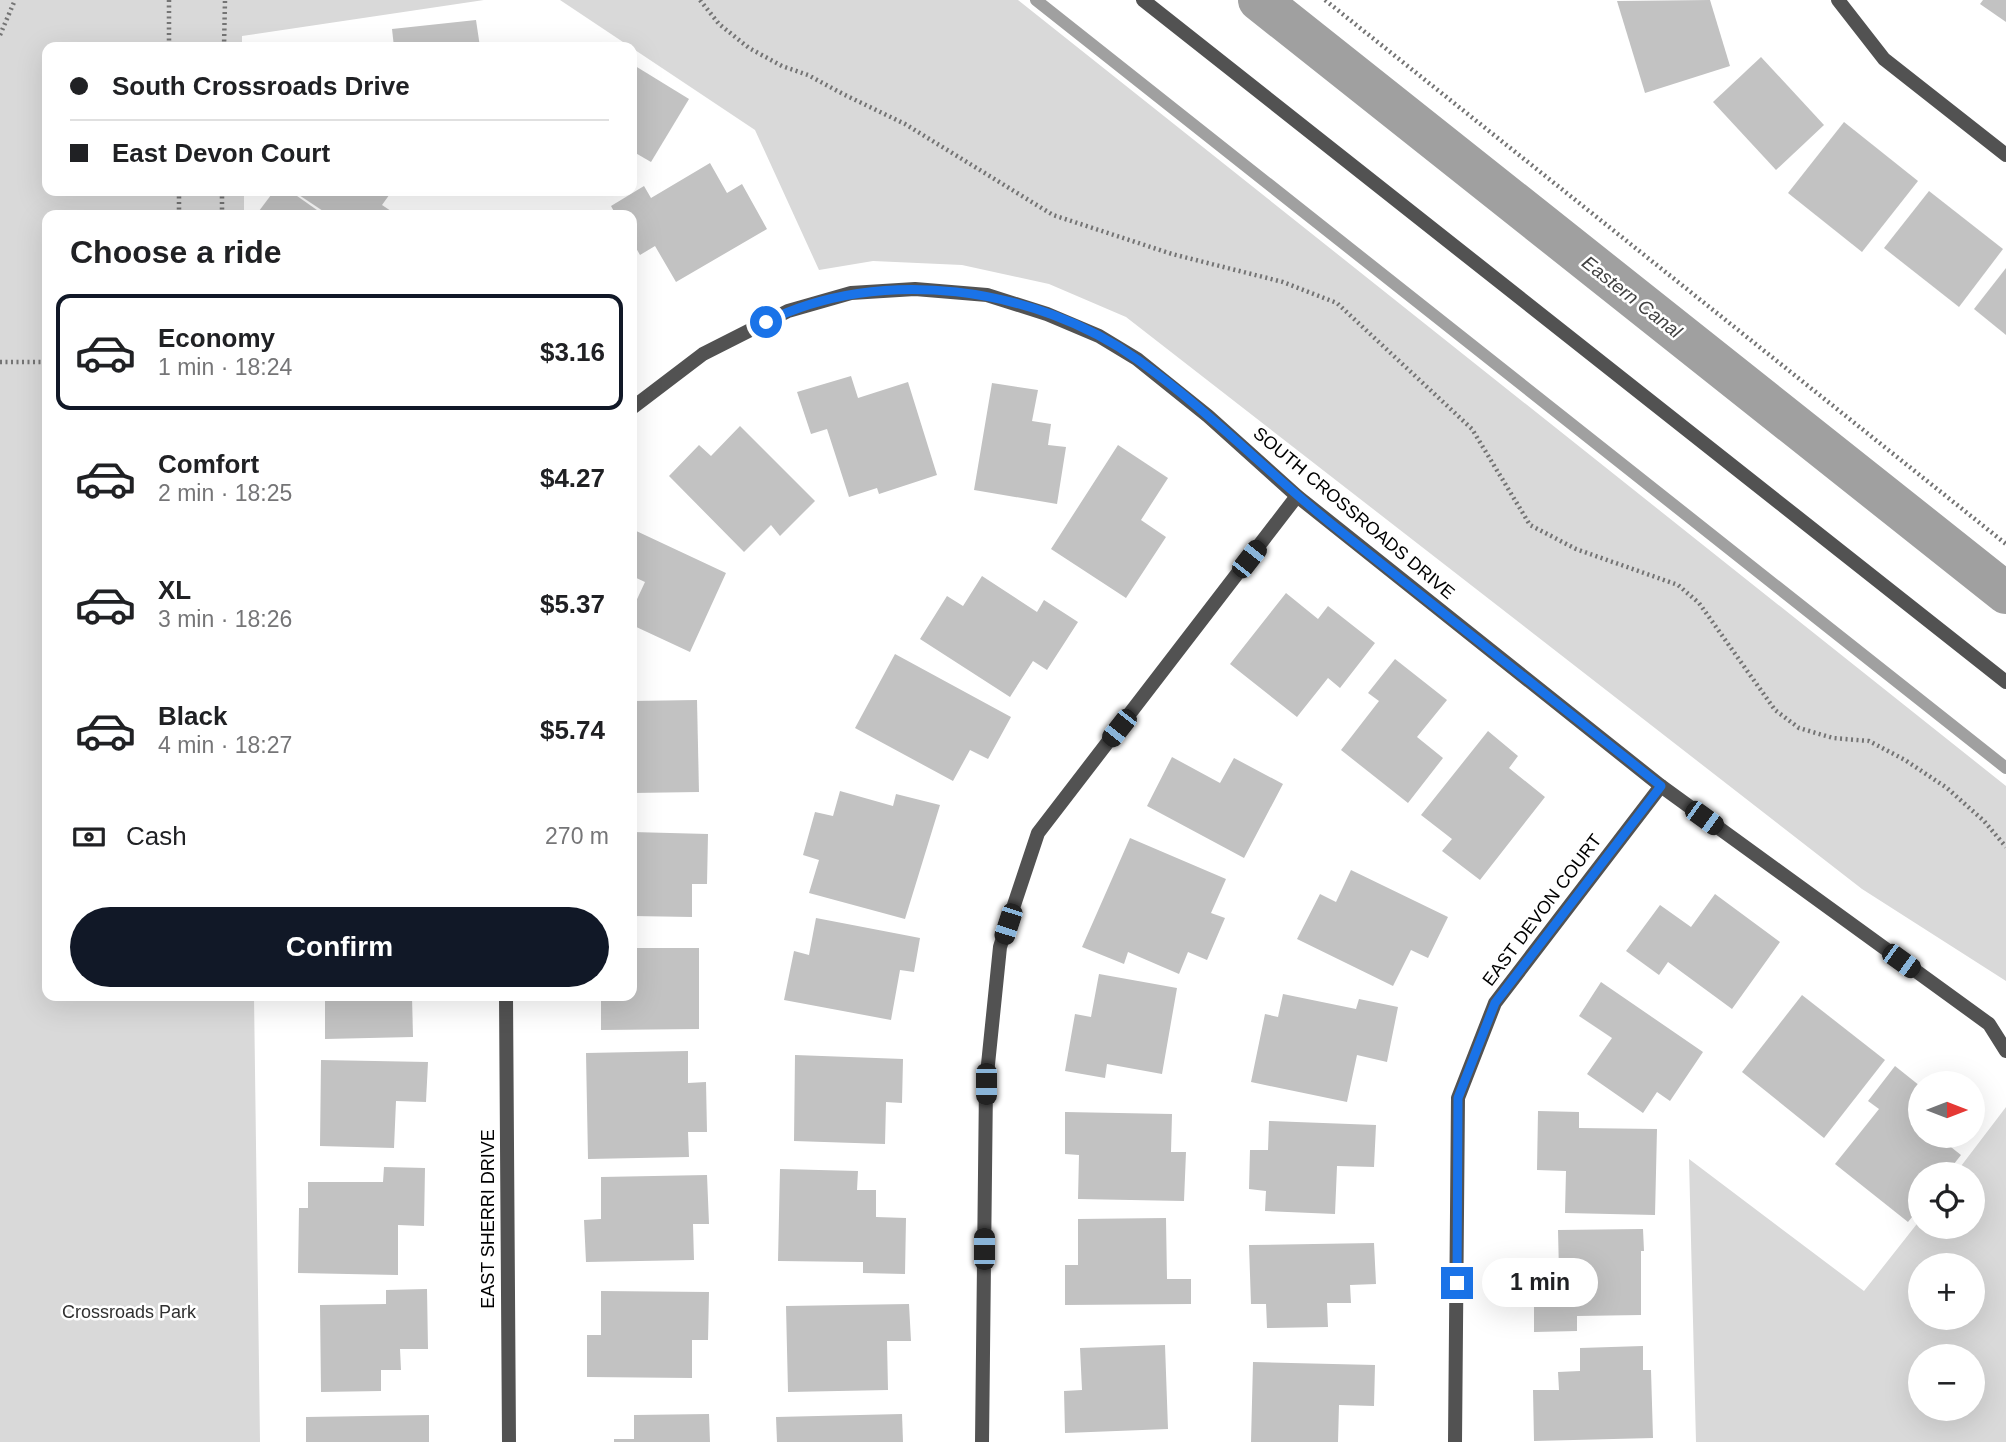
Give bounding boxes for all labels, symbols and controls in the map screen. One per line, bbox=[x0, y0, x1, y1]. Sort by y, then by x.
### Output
text: South Crossroads Drive bbox=[112, 71, 410, 101]
text: East Devon Court bbox=[112, 138, 330, 168]
text: Choose a ride bbox=[70, 234, 282, 270]
water label: Eastern Canal bbox=[1578, 252, 1687, 343]
route start bbox=[750, 306, 782, 338]
icon: car bbox=[74, 321, 137, 384]
text: Economy bbox=[158, 323, 275, 353]
text: $3.16 bbox=[540, 337, 605, 367]
text: 1 min · 18:24 bbox=[158, 354, 292, 380]
street label: SOUTH CROSSROADS DRIVE bbox=[1250, 423, 1458, 603]
icon: car bbox=[74, 447, 137, 510]
text: Comfort bbox=[158, 449, 259, 479]
text: $4.27 bbox=[540, 463, 605, 493]
text: 2 min · 18:25 bbox=[158, 480, 292, 506]
car bbox=[1228, 536, 1271, 582]
icon: car bbox=[74, 573, 137, 636]
text: XL bbox=[158, 575, 191, 605]
text: $5.37 bbox=[540, 589, 605, 619]
text: 3 min · 18:26 bbox=[158, 606, 292, 632]
icon: car bbox=[74, 699, 137, 762]
text: Black bbox=[158, 701, 227, 731]
car bbox=[1098, 705, 1141, 751]
text: $5.74 bbox=[540, 715, 605, 745]
text: 4 min · 18:27 bbox=[158, 732, 292, 758]
car bbox=[1681, 797, 1728, 839]
icon: cash bbox=[70, 818, 108, 856]
text: Cash bbox=[126, 821, 187, 851]
text: 270 m bbox=[545, 823, 609, 849]
street label: EAST DEVON COURT bbox=[1479, 830, 1605, 990]
car bbox=[992, 901, 1025, 947]
button: Confirm bbox=[70, 907, 609, 987]
car bbox=[1878, 940, 1925, 982]
car bbox=[976, 1063, 997, 1105]
north arrow bbox=[1908, 1071, 1984, 1148]
map controls bbox=[1908, 1071, 1985, 1421]
street label: EAST SHERRI DRIVE bbox=[478, 1129, 498, 1309]
button: locate bbox=[1908, 1162, 1985, 1239]
car bbox=[974, 1228, 995, 1270]
button: + bbox=[1908, 1253, 1985, 1330]
callout: 1 min bbox=[1482, 1258, 1597, 1308]
route end bbox=[1441, 1267, 1473, 1299]
text: 1 min bbox=[1510, 1269, 1570, 1295]
park label: Crossroads Park bbox=[62, 1302, 197, 1322]
button: − bbox=[1908, 1344, 1985, 1421]

